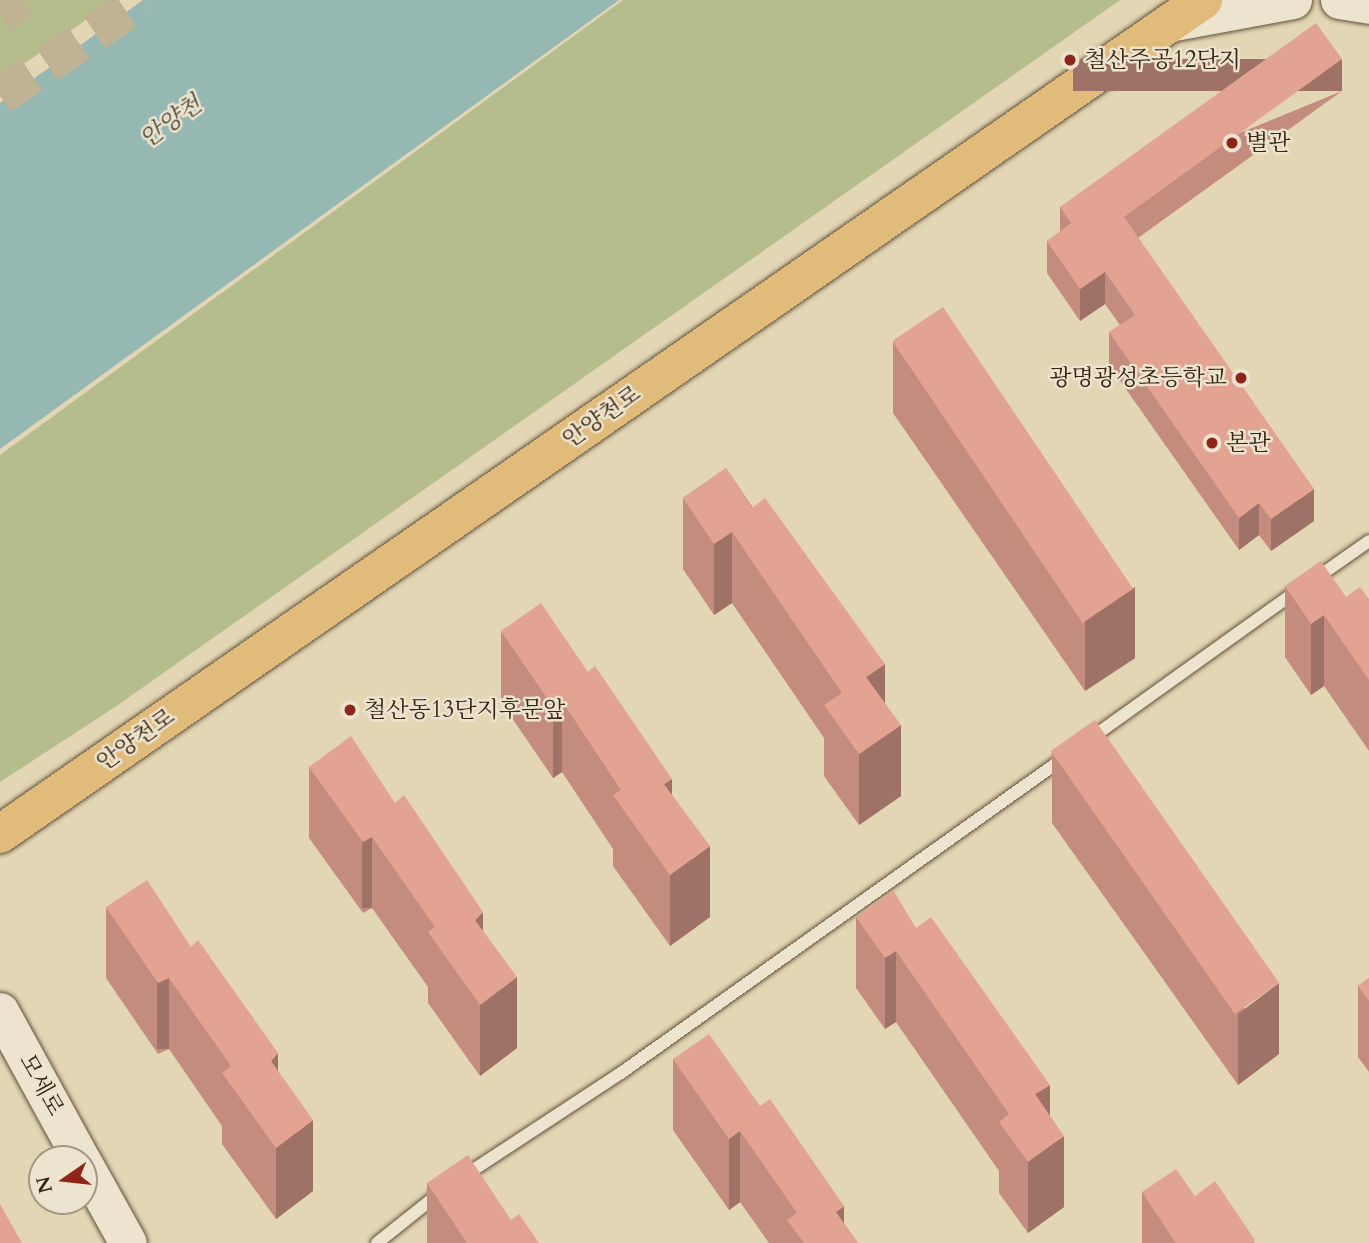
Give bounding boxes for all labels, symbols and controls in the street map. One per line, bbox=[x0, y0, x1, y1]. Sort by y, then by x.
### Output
place label: 철산주공12단지 bbox=[1084, 46, 1241, 74]
marker: 철산주공12단지 bbox=[1062, 52, 1078, 68]
water label: 안양천 bbox=[134, 90, 208, 154]
place label: 별관 bbox=[1246, 129, 1290, 157]
marker: 별관 bbox=[1224, 135, 1240, 151]
place label: 광명광성초등학교 bbox=[1049, 364, 1227, 392]
marker: 광명광성초등학교 bbox=[1233, 370, 1249, 386]
street label: 안양천로 bbox=[558, 380, 646, 454]
place label: 본관 bbox=[1226, 429, 1270, 457]
marker: 본관 bbox=[1204, 435, 1220, 451]
place label: 철산동13단지후문앞 bbox=[364, 696, 565, 724]
marker: 철산동13단지후문앞 bbox=[342, 702, 358, 718]
street label: 안양천로 bbox=[92, 703, 180, 777]
street label: 모세로 bbox=[13, 1049, 69, 1121]
north arrow bbox=[28, 1145, 98, 1215]
text: N bbox=[30, 1173, 59, 1196]

